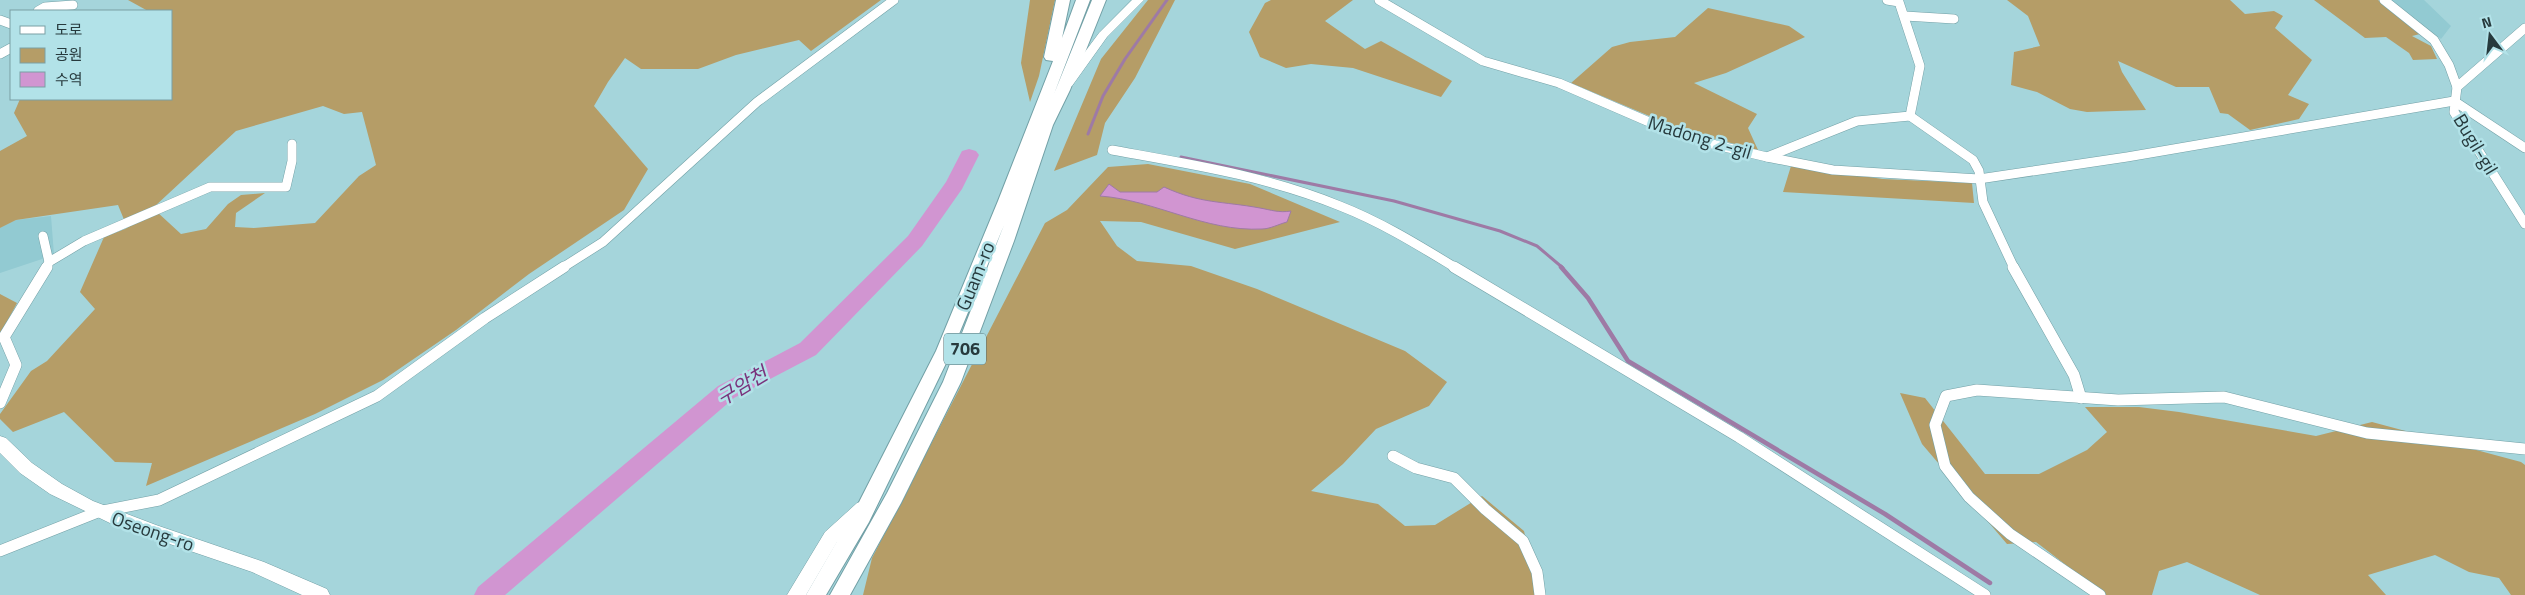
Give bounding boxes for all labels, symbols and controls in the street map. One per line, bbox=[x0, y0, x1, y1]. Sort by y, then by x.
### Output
legend bbox=[10, 10, 172, 100]
north arrow bbox=[2465, 10, 2515, 60]
text: N bbox=[2479, 11, 2494, 33]
text: 도로 bbox=[55, 18, 83, 41]
text: 공원 bbox=[55, 43, 83, 66]
text: 수역 bbox=[55, 68, 83, 91]
street label: Madong 2-gil bbox=[1645, 107, 1756, 166]
street label: Bugil-gil bbox=[2447, 108, 2506, 180]
street label: Guam-ro bbox=[948, 237, 1001, 315]
road number: 706 bbox=[944, 334, 986, 364]
water label: 구암천 bbox=[710, 357, 776, 413]
street label: Oseong-ro bbox=[108, 503, 198, 558]

